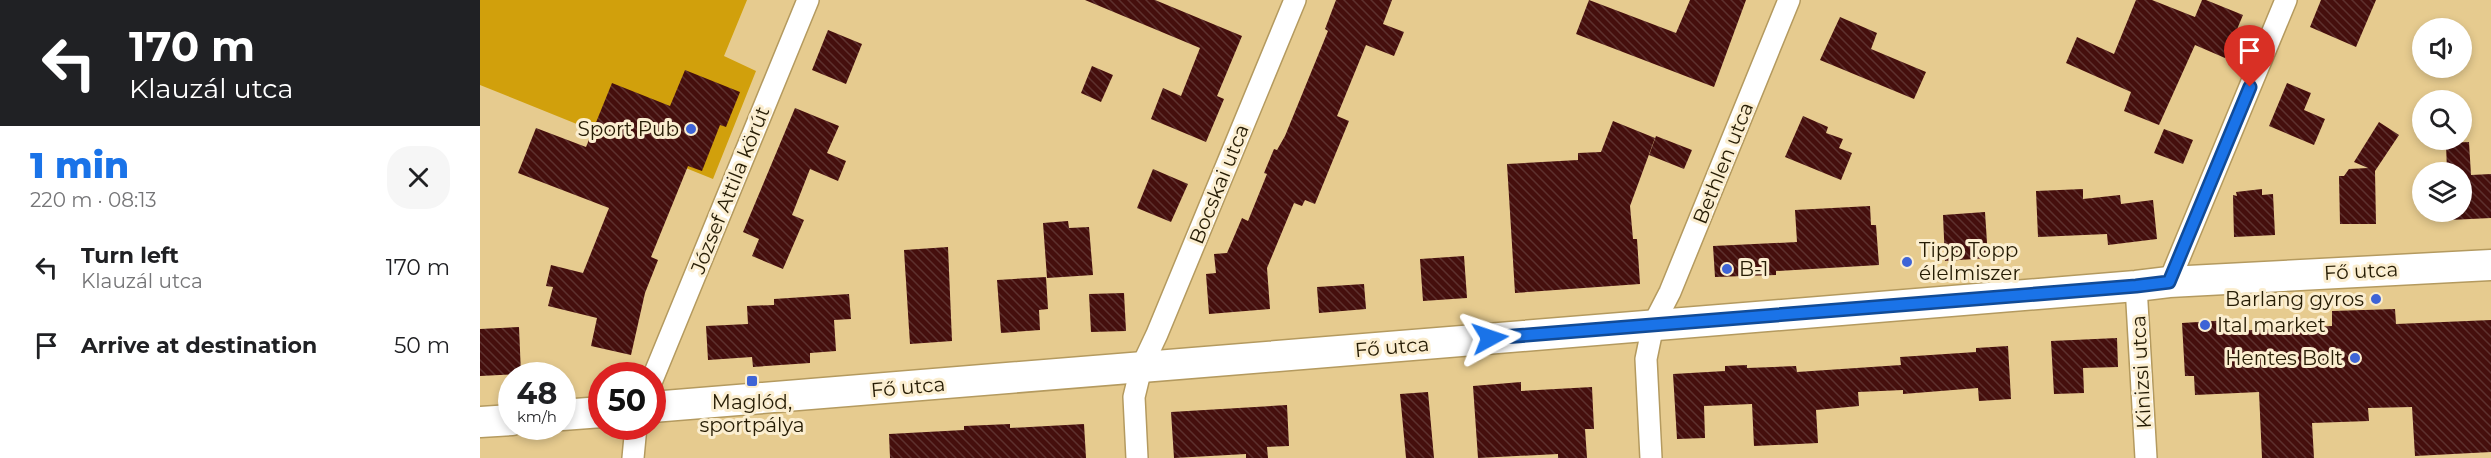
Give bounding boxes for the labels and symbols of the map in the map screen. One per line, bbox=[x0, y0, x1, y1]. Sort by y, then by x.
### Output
pin bbox=[2224, 25, 2275, 87]
street label: Bethlen utca bbox=[1688, 99, 1758, 227]
street label: József Attila körút bbox=[685, 103, 774, 278]
place label: Sport Pub bbox=[578, 117, 679, 141]
street label: Bocskai utca bbox=[1184, 121, 1254, 247]
marker: Sport Pub bbox=[684, 122, 698, 136]
place label: Tipp Topp élelmiszer bbox=[1919, 238, 2020, 285]
marker: Tipp Topp élelmiszer bbox=[1900, 255, 1914, 269]
place label: B-1 bbox=[1739, 257, 1769, 281]
street label: Fő utca bbox=[2323, 257, 2399, 285]
marker: B-1 bbox=[1720, 262, 1734, 276]
place label: Barlang gyros bbox=[2225, 287, 2364, 311]
marker: Barlang gyros bbox=[2369, 292, 2383, 306]
position arrow bbox=[1458, 306, 1522, 370]
place label: Ital market bbox=[2217, 313, 2326, 337]
street label: Kinizsi utca bbox=[2126, 315, 2156, 429]
marker: Ital market bbox=[2198, 318, 2212, 332]
street label: Fő utca bbox=[1354, 332, 1430, 362]
place label: Hentes Bolt bbox=[2225, 346, 2343, 370]
marker: Hentes Bolt bbox=[2348, 351, 2362, 365]
speed limit sign: 50 bbox=[588, 362, 666, 440]
street label: Fő utca bbox=[870, 372, 946, 402]
marker: Maglód, sportpálya bbox=[745, 374, 759, 388]
place label: Maglód, sportpálya bbox=[699, 390, 805, 437]

